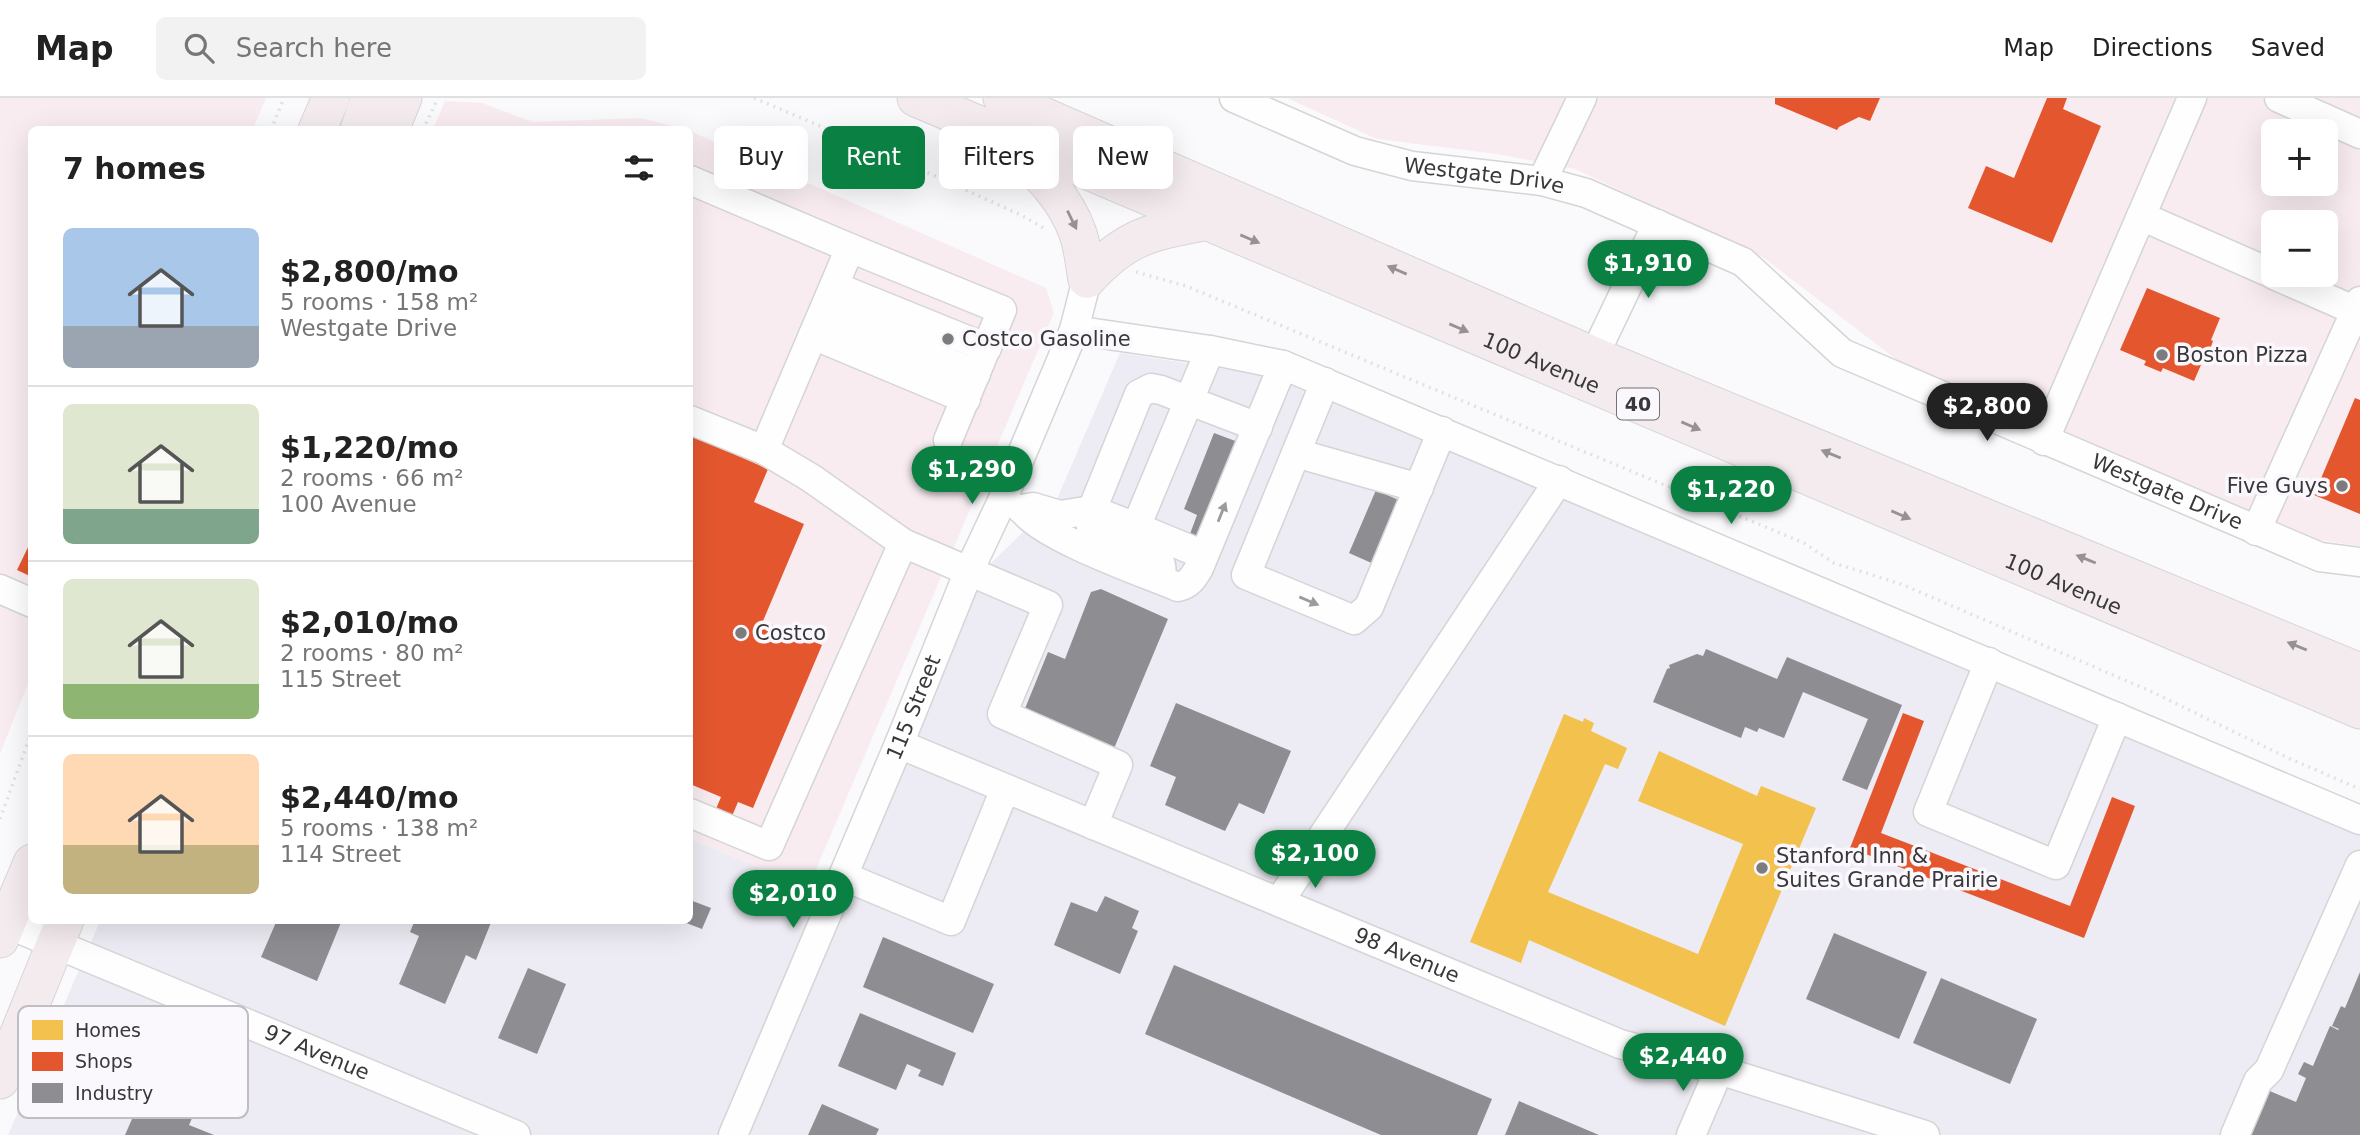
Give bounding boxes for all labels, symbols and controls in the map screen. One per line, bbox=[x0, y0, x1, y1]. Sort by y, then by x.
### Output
search box bbox=[156, 17, 646, 80]
text: Map bbox=[35, 29, 114, 68]
icon: search bbox=[180, 29, 218, 67]
text: Search here bbox=[236, 33, 392, 63]
text: Map bbox=[2003, 34, 2054, 62]
text: Directions bbox=[2092, 34, 2213, 62]
text: Saved bbox=[2251, 34, 2325, 62]
map controls bbox=[2261, 119, 2338, 287]
button: + bbox=[2261, 119, 2338, 196]
chip: Buy bbox=[714, 126, 808, 189]
chip: Rent bbox=[822, 126, 925, 189]
chip: Filters bbox=[939, 126, 1059, 189]
chip: New bbox=[1073, 126, 1173, 189]
icon: filters bbox=[620, 149, 658, 187]
text: 7 homes bbox=[63, 151, 206, 186]
street label: Westgate Drive bbox=[1403, 153, 1567, 199]
one-way arrow bbox=[1066, 210, 1078, 230]
button: − bbox=[2261, 210, 2338, 287]
one-way arrow bbox=[1240, 233, 1260, 245]
pin: $1,910 bbox=[1591, 240, 1705, 300]
text: $1,910 bbox=[1604, 250, 1692, 276]
text: $2,800/mo bbox=[280, 254, 459, 289]
icon: home bbox=[119, 256, 203, 340]
one-way arrow bbox=[1387, 264, 1407, 276]
text: 5 rooms · 158 m² bbox=[280, 289, 478, 315]
text: Westgate Drive bbox=[280, 315, 457, 341]
one-way arrow bbox=[1449, 323, 1470, 334]
place label: Costco Gasoline bbox=[962, 327, 1131, 351]
street label: 100 Avenue bbox=[1479, 328, 1603, 398]
marker: Costco Gasoline bbox=[940, 331, 956, 347]
place label: Boston Pizza bbox=[2176, 343, 2308, 367]
marker: Boston Pizza bbox=[2154, 347, 2170, 363]
pin: $2,800 bbox=[1930, 384, 2044, 443]
road number: 40 bbox=[1617, 388, 1659, 420]
text: $2,800 bbox=[1943, 393, 2031, 419]
one-way arrow bbox=[1681, 421, 1702, 432]
text: $1,220/mo bbox=[280, 430, 459, 465]
icon: home bbox=[119, 432, 203, 516]
pin: $1,290 bbox=[915, 446, 1029, 506]
one-way arrow bbox=[1820, 449, 1841, 460]
street label: Westgate Drive bbox=[2088, 449, 2246, 535]
text: $1,290 bbox=[928, 456, 1016, 482]
text: 2 rooms · 66 m² bbox=[280, 465, 464, 491]
pin: $1,220 bbox=[1674, 466, 1788, 526]
place label: Five Guys bbox=[2227, 474, 2328, 498]
text: $1,220 bbox=[1687, 476, 1775, 502]
marker: Five Guys bbox=[2334, 478, 2350, 494]
text: 100 Avenue bbox=[280, 491, 417, 517]
one-way arrow bbox=[1217, 502, 1228, 523]
one-way arrow bbox=[1891, 509, 1911, 521]
street label: 100 Avenue bbox=[2001, 549, 2125, 620]
one-way arrow bbox=[2076, 554, 2097, 565]
one-way arrow bbox=[1298, 596, 1319, 607]
text: $2,010/mo bbox=[280, 605, 459, 640]
icon: home bbox=[119, 607, 203, 691]
place label: Costco bbox=[755, 621, 826, 645]
marker: Costco bbox=[733, 625, 749, 641]
text: 2 rooms · 80 m² bbox=[280, 640, 464, 666]
one-way arrow bbox=[2287, 640, 2307, 652]
street label: 115 Street bbox=[882, 652, 946, 764]
text: 115 Street bbox=[280, 666, 401, 692]
text: $2,440/mo bbox=[280, 780, 459, 815]
icon: home bbox=[119, 782, 203, 866]
text: 5 rooms · 138 m² bbox=[280, 815, 478, 841]
pin: $2,100 bbox=[1258, 830, 1372, 890]
text: $2,100 bbox=[1271, 840, 1359, 866]
text: 114 Street bbox=[280, 841, 401, 867]
place label: Stanford Inn & Suites Grande Prairie bbox=[1776, 844, 1998, 892]
marker: Stanford Inn & Suites Grande Prairie bbox=[1754, 860, 1770, 876]
pin: $2,010 bbox=[736, 870, 850, 930]
text: $2,010 bbox=[749, 880, 837, 906]
street label: 98 Avenue bbox=[1351, 923, 1463, 988]
legend bbox=[18, 1006, 248, 1118]
text: Homes bbox=[75, 1019, 141, 1041]
street label: 97 Avenue bbox=[261, 1020, 373, 1085]
pin: $2,440 bbox=[1626, 1034, 1740, 1093]
text: $2,440 bbox=[1639, 1043, 1727, 1069]
text: Shops bbox=[75, 1050, 133, 1072]
text: Industry bbox=[75, 1082, 153, 1104]

